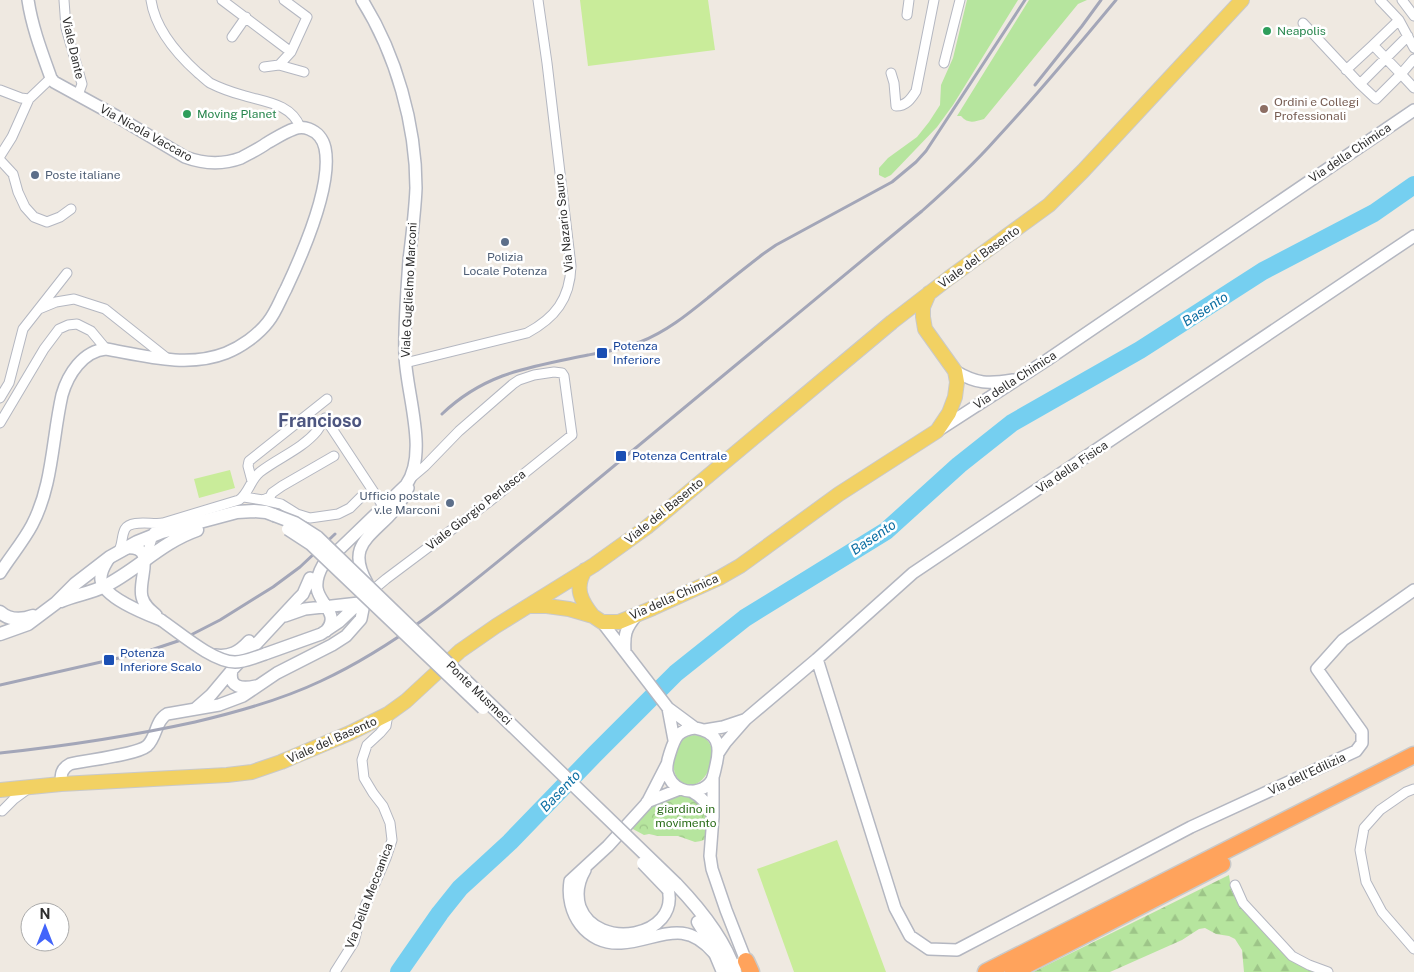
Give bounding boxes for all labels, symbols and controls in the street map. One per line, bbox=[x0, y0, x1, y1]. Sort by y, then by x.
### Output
street label: Viale Dante bbox=[59, 15, 87, 81]
place label: Neapolis bbox=[1277, 24, 1326, 38]
marker: Neapolis bbox=[1261, 25, 1273, 37]
place label: Ordini e Collegi Professionali bbox=[1274, 95, 1359, 123]
street label: Via Nicola Vaccaro bbox=[97, 102, 195, 164]
marker: Ordini e Collegi Professionali bbox=[1258, 103, 1270, 115]
place label: Moving Planet bbox=[197, 107, 277, 121]
marker: Moving Planet bbox=[181, 108, 193, 120]
street label: Via della Chimica bbox=[1306, 120, 1394, 186]
place label: Poste italiane bbox=[45, 168, 121, 182]
marker: Poste italiane bbox=[29, 169, 41, 181]
street label: Via Nazario Sauro bbox=[552, 173, 576, 273]
street label: Viale Guglielmo Marconi bbox=[398, 222, 420, 358]
street label: Viale del Basento bbox=[936, 223, 1022, 291]
marker: Polizia Locale Potenza bbox=[499, 236, 511, 248]
place label: Polizia Locale Potenza bbox=[463, 250, 547, 278]
water label: Basento bbox=[1179, 288, 1231, 330]
place label: Potenza Inferiore bbox=[613, 339, 661, 367]
marker: Potenza Inferiore bbox=[595, 346, 609, 360]
street label: Via della Chimica bbox=[971, 348, 1059, 412]
district label: Francioso bbox=[278, 410, 362, 431]
street label: Via della Fisica bbox=[1034, 438, 1110, 496]
marker: Potenza Centrale bbox=[614, 449, 628, 463]
place label: Potenza Centrale bbox=[632, 449, 727, 463]
street label: Viale Giorgio Perlasca bbox=[424, 467, 528, 553]
street label: Viale del Basento bbox=[622, 475, 706, 547]
place label: Ufficio postale v.le Marconi bbox=[359, 489, 440, 517]
marker: Ufficio postale v.le Marconi bbox=[444, 497, 456, 509]
water label: Basento bbox=[847, 516, 899, 558]
street label: Via della Chimica bbox=[627, 571, 721, 623]
place label: Potenza Inferiore Scalo bbox=[120, 646, 202, 674]
marker: Potenza Inferiore Scalo bbox=[102, 653, 116, 667]
street label: Ponte Musmeci bbox=[443, 658, 515, 728]
street label: Viale del Basento bbox=[285, 714, 379, 766]
street label: Via dell'Edilizia bbox=[1266, 750, 1348, 798]
water label: Basento bbox=[537, 767, 584, 815]
park label: giardino in movimento bbox=[655, 802, 717, 830]
street label: Via Della Meccanica bbox=[342, 841, 396, 951]
north arrow bbox=[20, 902, 70, 952]
text: N bbox=[40, 906, 50, 922]

